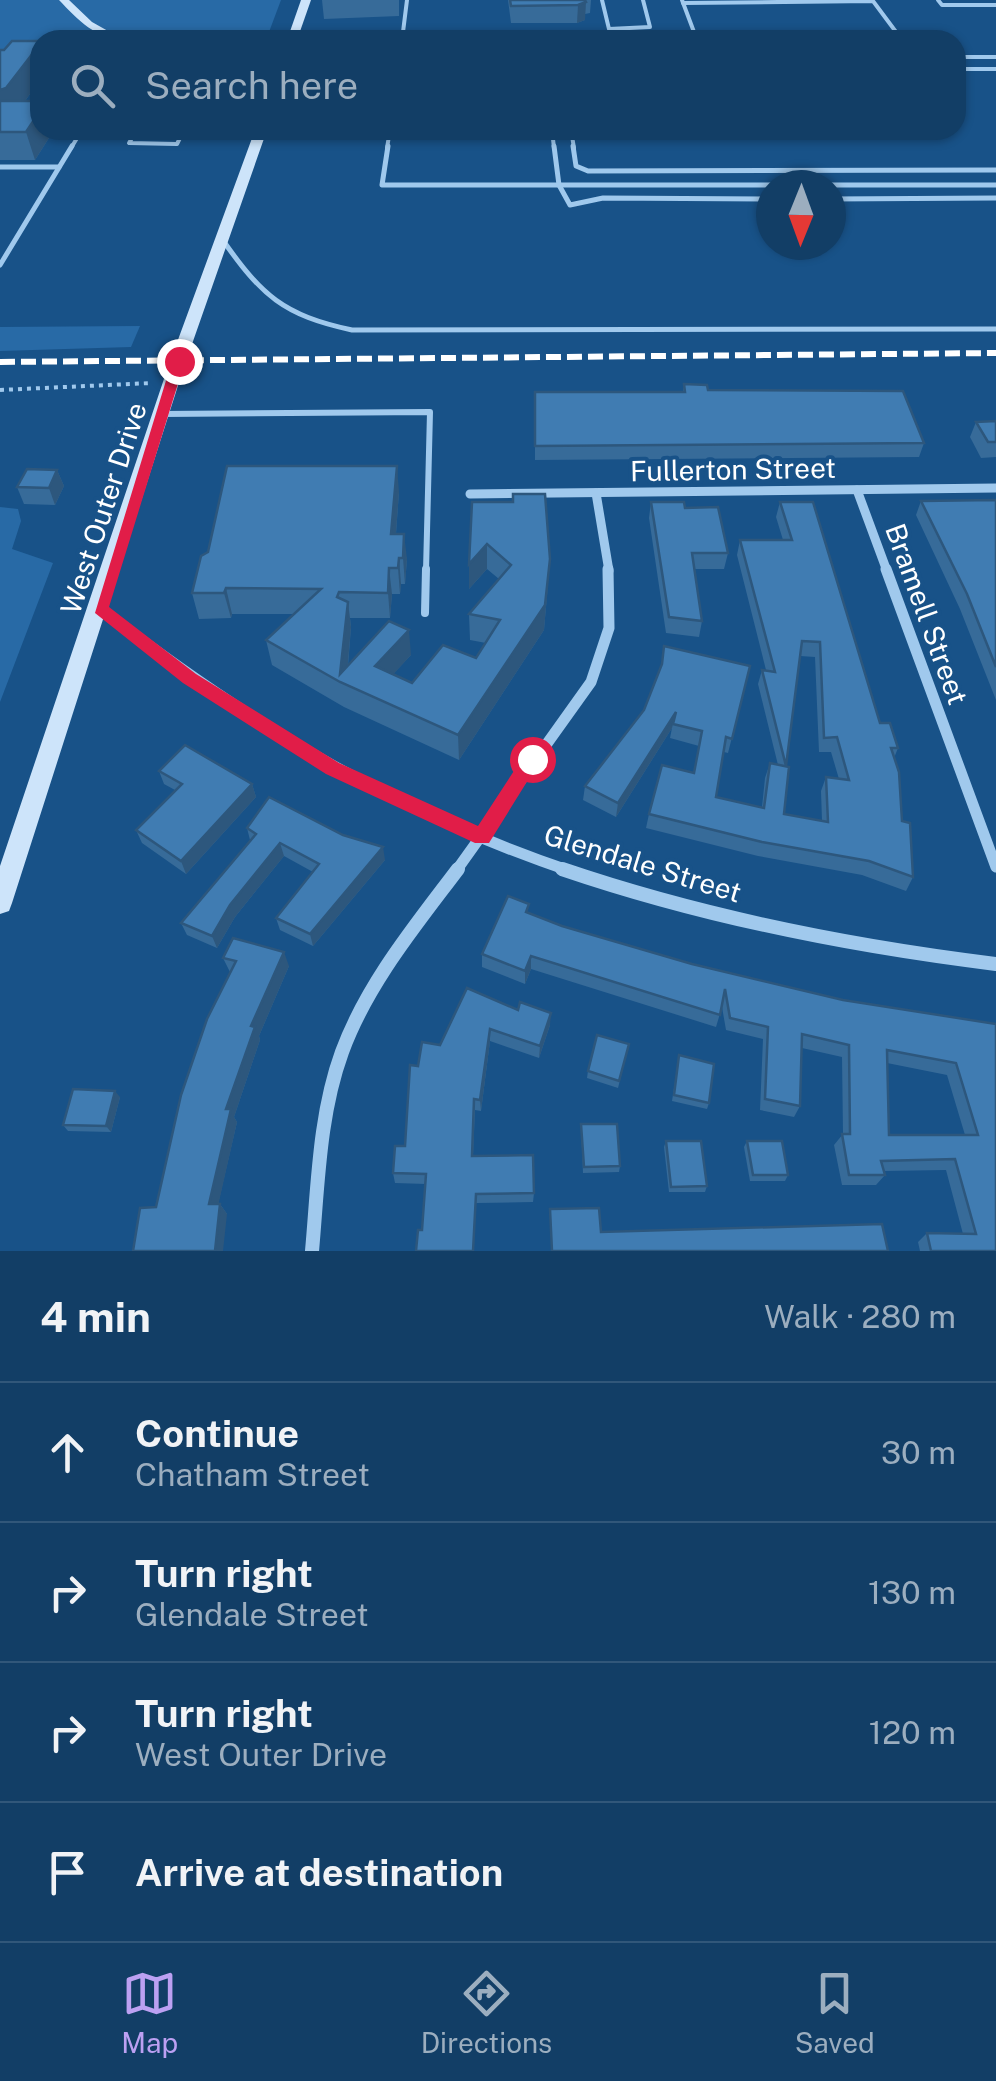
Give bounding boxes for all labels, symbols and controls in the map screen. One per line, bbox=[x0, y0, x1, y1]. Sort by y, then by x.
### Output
search box bbox=[30, 30, 966, 140]
icon: search bbox=[65, 58, 120, 113]
text: Search here bbox=[145, 63, 358, 108]
north arrow bbox=[756, 170, 846, 260]
route end bbox=[157, 339, 203, 385]
street label: West Outer Drive bbox=[53, 398, 153, 618]
street label: Fullerton Street bbox=[630, 451, 836, 487]
street label: Bramell Street bbox=[879, 519, 975, 709]
route start bbox=[510, 737, 556, 783]
street label: Glendale Street bbox=[540, 817, 746, 909]
text: 4 min bbox=[40, 1292, 151, 1341]
text: Walk · 280 m bbox=[764, 1298, 956, 1335]
text: Continue bbox=[135, 1411, 299, 1456]
icon: ahead bbox=[40, 1425, 95, 1480]
text: 30 m bbox=[881, 1434, 956, 1471]
text: Chatham Street bbox=[135, 1456, 370, 1493]
text: Turn right bbox=[135, 1551, 313, 1596]
icon: right bbox=[40, 1565, 95, 1620]
text: 130 m bbox=[868, 1574, 956, 1611]
text: Glendale Street bbox=[135, 1596, 369, 1633]
text: Turn right bbox=[135, 1691, 313, 1736]
icon: right bbox=[40, 1705, 95, 1760]
text: 120 m bbox=[869, 1714, 956, 1751]
text: West Outer Drive bbox=[135, 1736, 387, 1773]
icon: arrive bbox=[40, 1845, 95, 1900]
text: Arrive at destination bbox=[135, 1850, 503, 1895]
tab: Map bbox=[121, 1966, 178, 2059]
tab: Directions bbox=[421, 1966, 552, 2059]
tab: Saved bbox=[795, 1966, 875, 2059]

